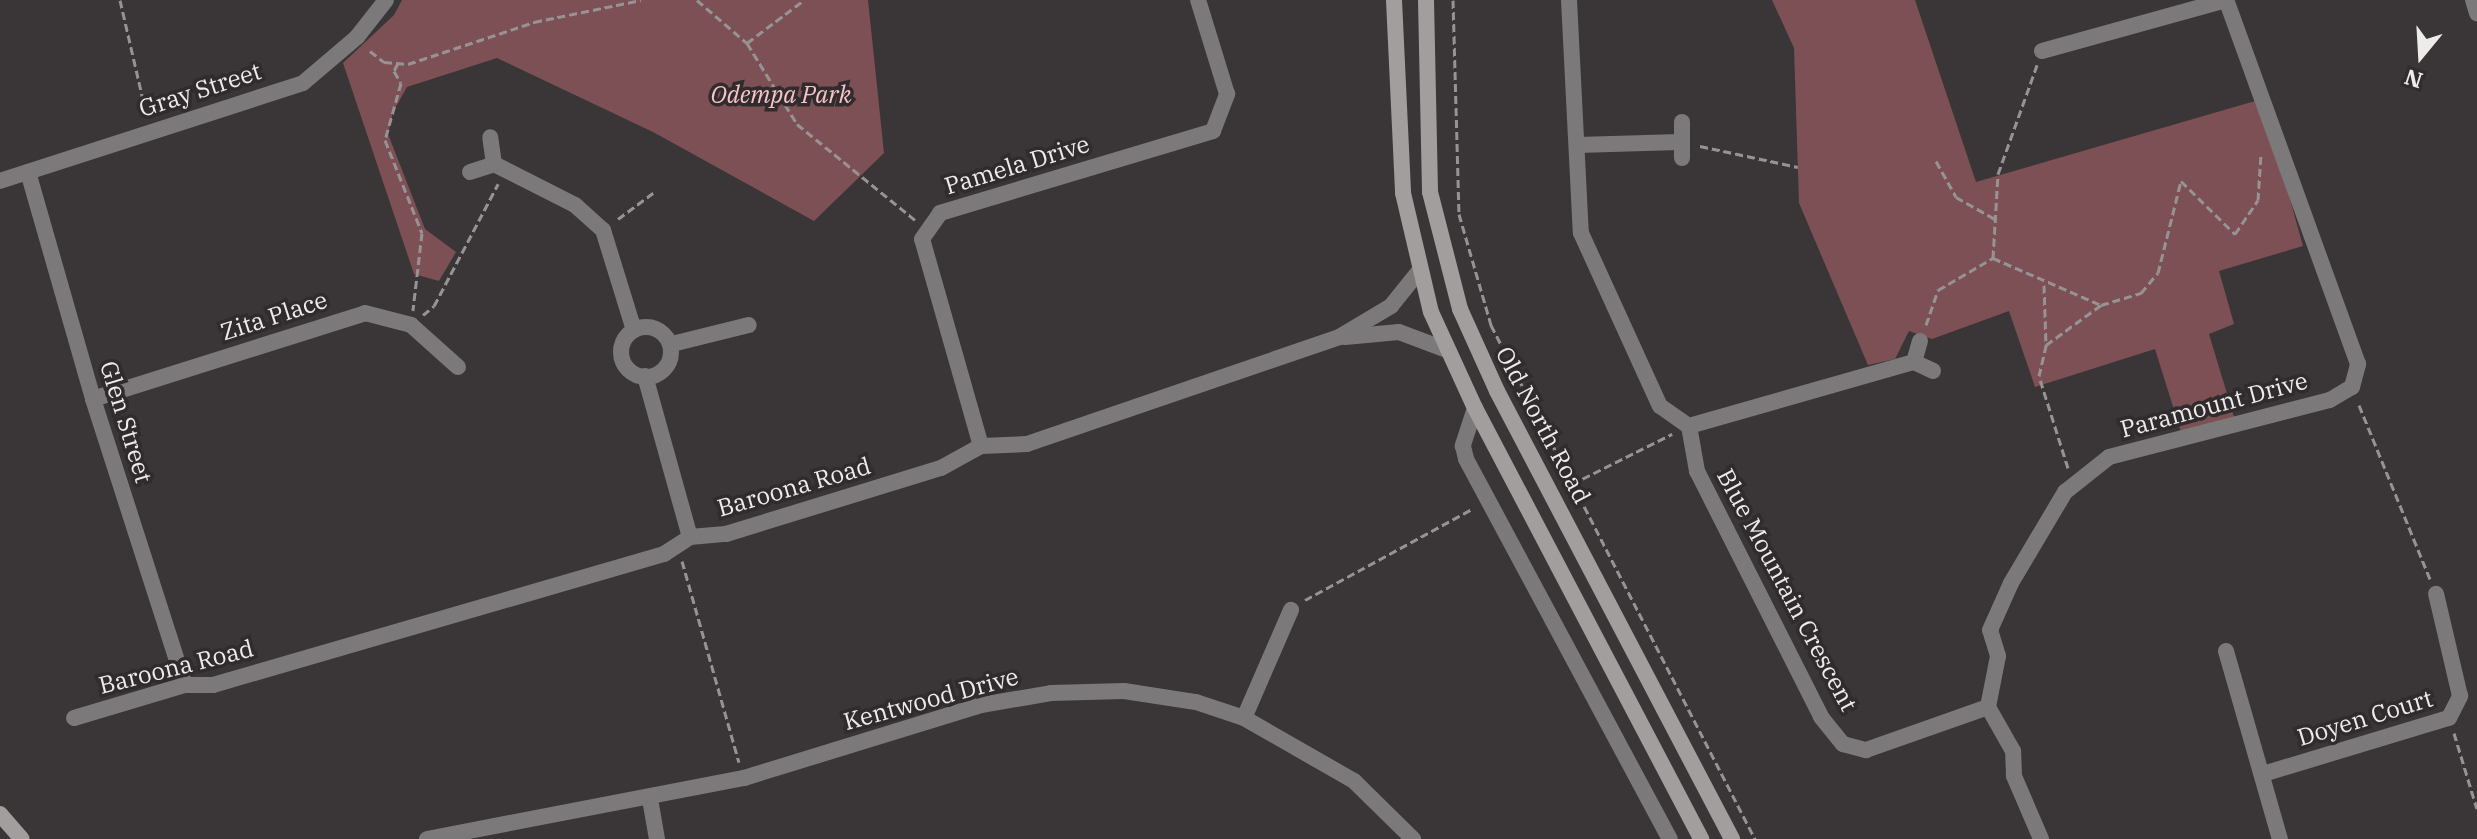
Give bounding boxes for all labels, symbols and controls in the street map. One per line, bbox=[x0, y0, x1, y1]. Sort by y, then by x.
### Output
north arrow bbox=[2381, 16, 2461, 96]
street label: Gray Street bbox=[135, 57, 265, 123]
text: N bbox=[2401, 63, 2426, 96]
park label: Odempa Park bbox=[710, 81, 852, 109]
street label: Pamela Drive bbox=[941, 129, 1093, 201]
street label: Zita Place bbox=[217, 285, 331, 347]
street label: Old North Road bbox=[1489, 342, 1597, 508]
street label: Glen Street bbox=[94, 358, 158, 486]
street label: Paramount Drive bbox=[2117, 366, 2311, 444]
street label: Baroona Road bbox=[714, 451, 874, 523]
street label: Blue Mountain Crescent bbox=[1711, 464, 1863, 716]
street label: Baroona Road bbox=[96, 634, 256, 700]
street label: Kentwood Drive bbox=[840, 662, 1022, 736]
street label: Doyen Court bbox=[2294, 684, 2436, 752]

